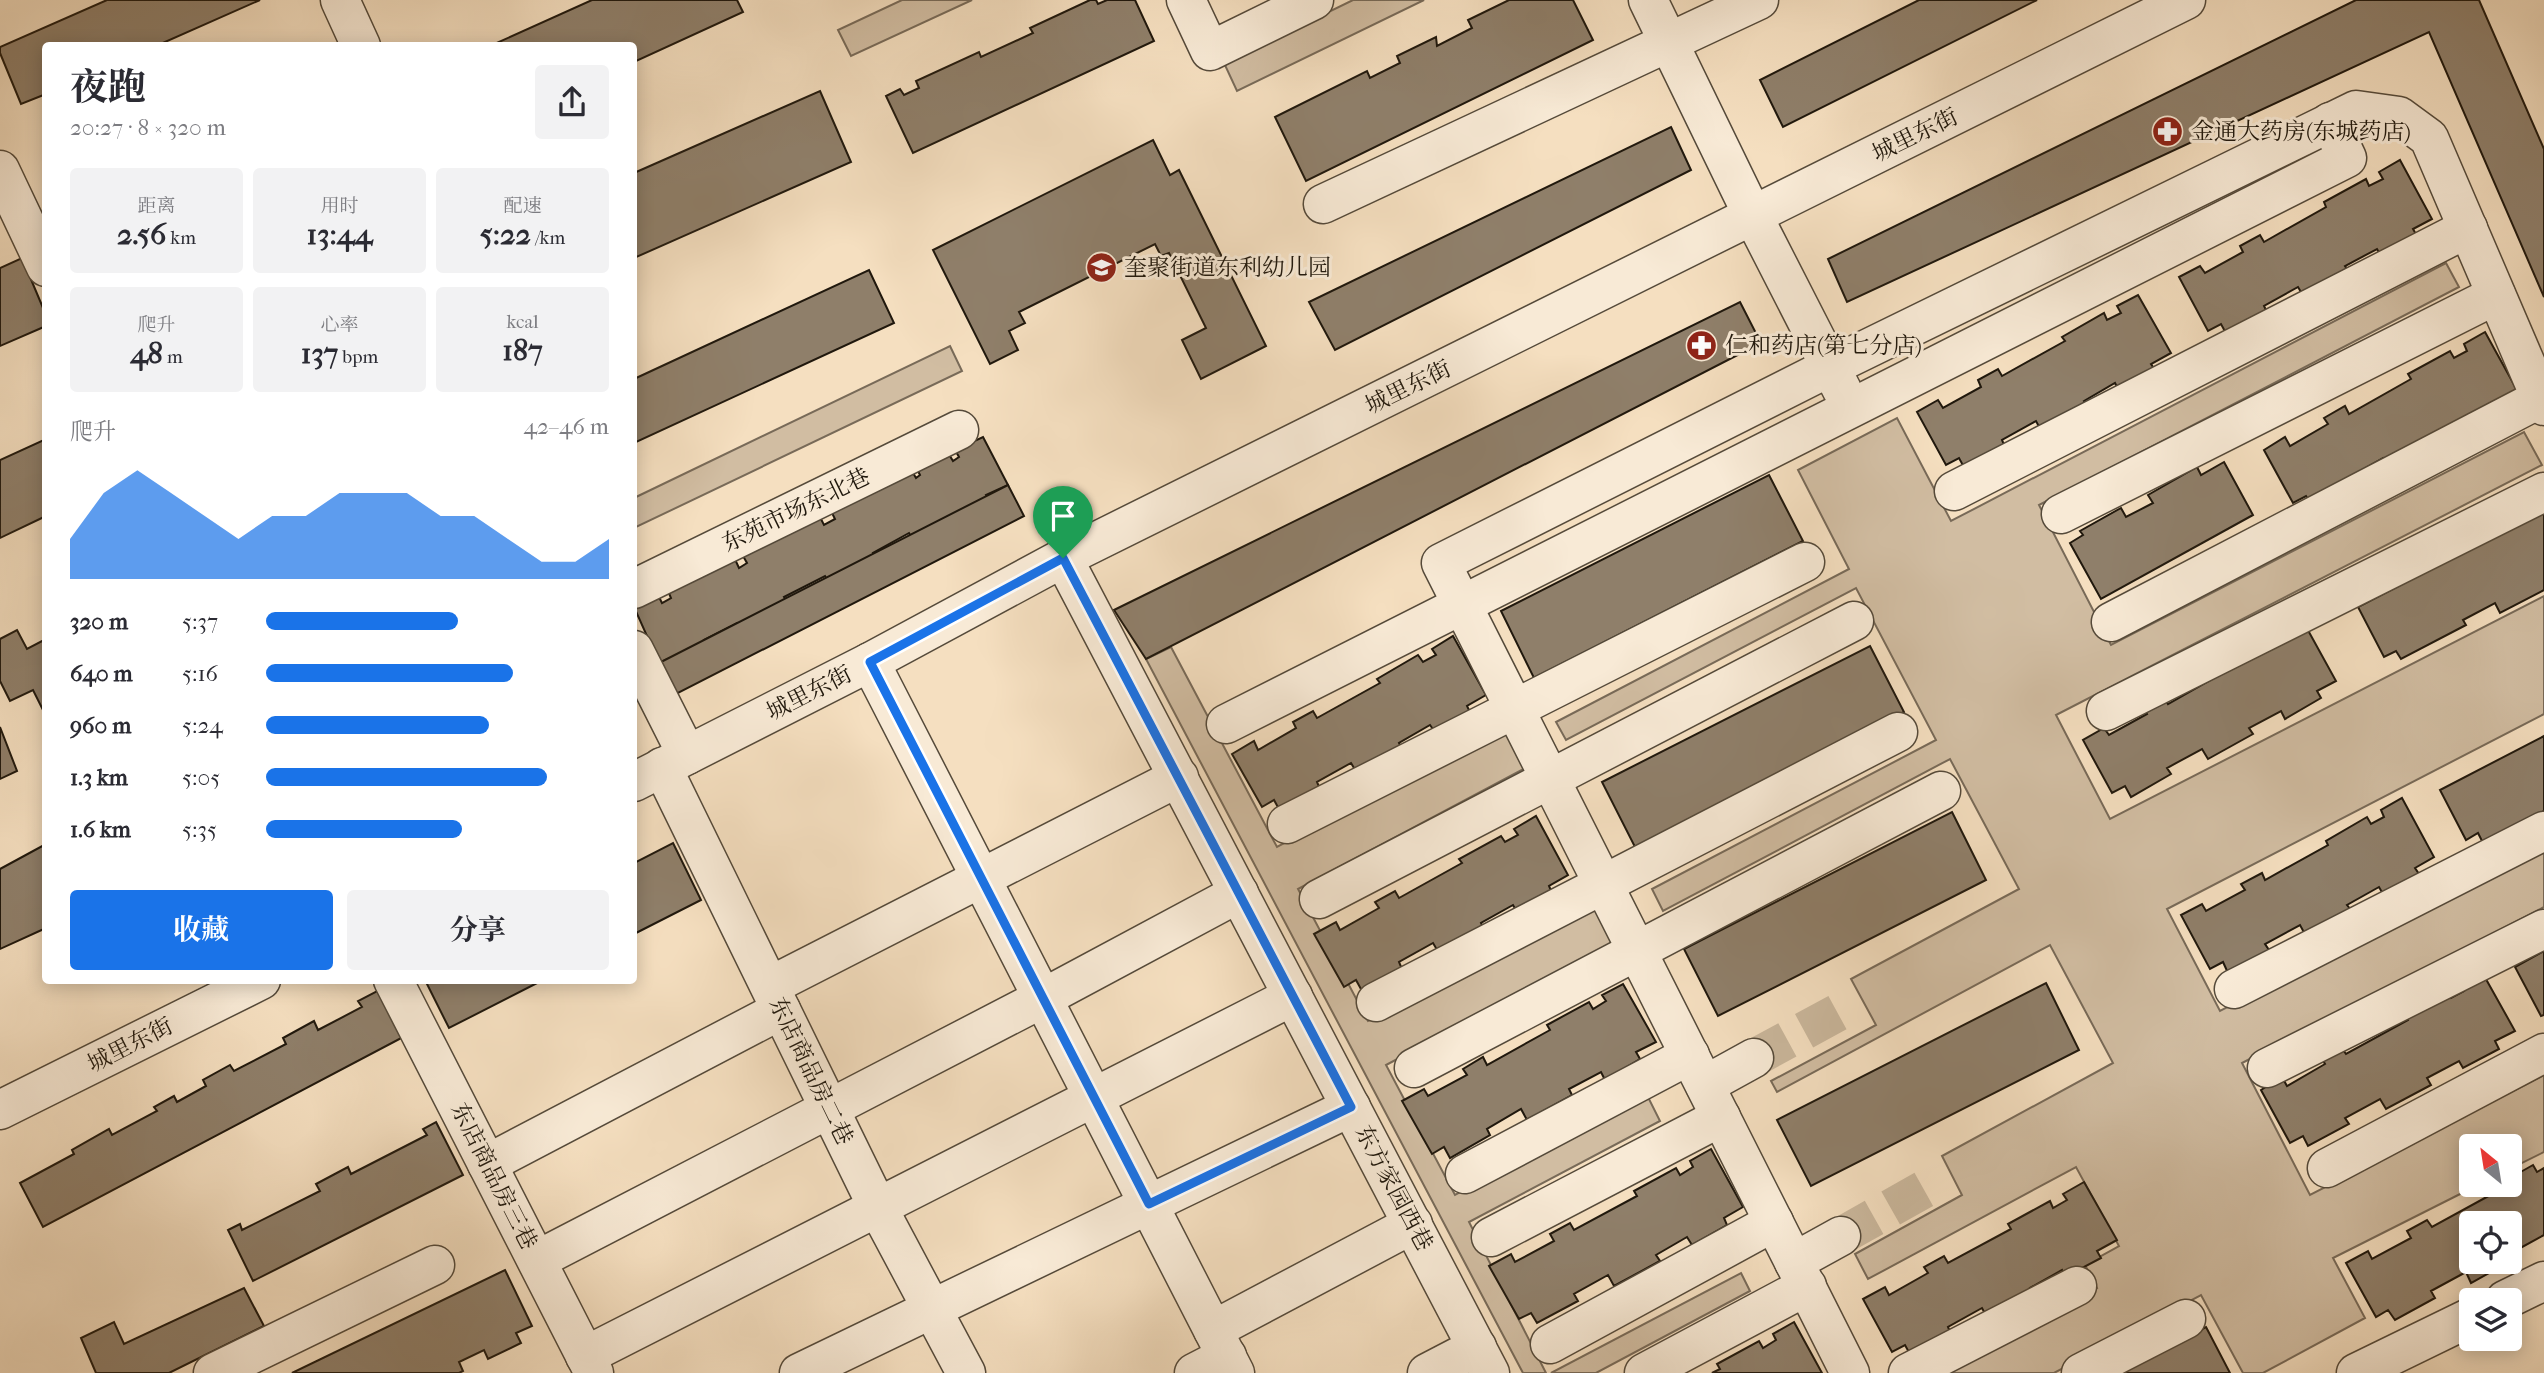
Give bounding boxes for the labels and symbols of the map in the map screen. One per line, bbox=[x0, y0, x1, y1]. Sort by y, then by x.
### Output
street label: 城里东街 bbox=[1868, 103, 1962, 167]
pharmacy icon: 金通大药房(东城药店) bbox=[2151, 114, 2185, 148]
place label: 金通大药房(东城药店) bbox=[2191, 118, 2411, 145]
school or university icon: 奎聚街道东利幼儿园 bbox=[1084, 250, 1118, 284]
place label: 奎聚街道东利幼儿园 bbox=[1124, 254, 1331, 281]
pharmacy icon: 仁和药店(第七分店) bbox=[1685, 328, 1719, 362]
place label: 仁和药店(第七分店) bbox=[1725, 332, 1922, 359]
street label: 城里东街 bbox=[1361, 355, 1455, 419]
street label: 东苑市场东北巷 bbox=[718, 463, 874, 557]
pin bbox=[1033, 486, 1093, 558]
street label: 城里东街 bbox=[762, 660, 856, 726]
street label: 东店商品房二巷 bbox=[764, 993, 858, 1149]
street label: 城里东街 bbox=[83, 1012, 177, 1078]
street label: 东店商品房三巷 bbox=[445, 1098, 543, 1254]
street label: 东方家园西巷 bbox=[1350, 1121, 1438, 1255]
north arrow bbox=[2459, 1134, 2522, 1197]

